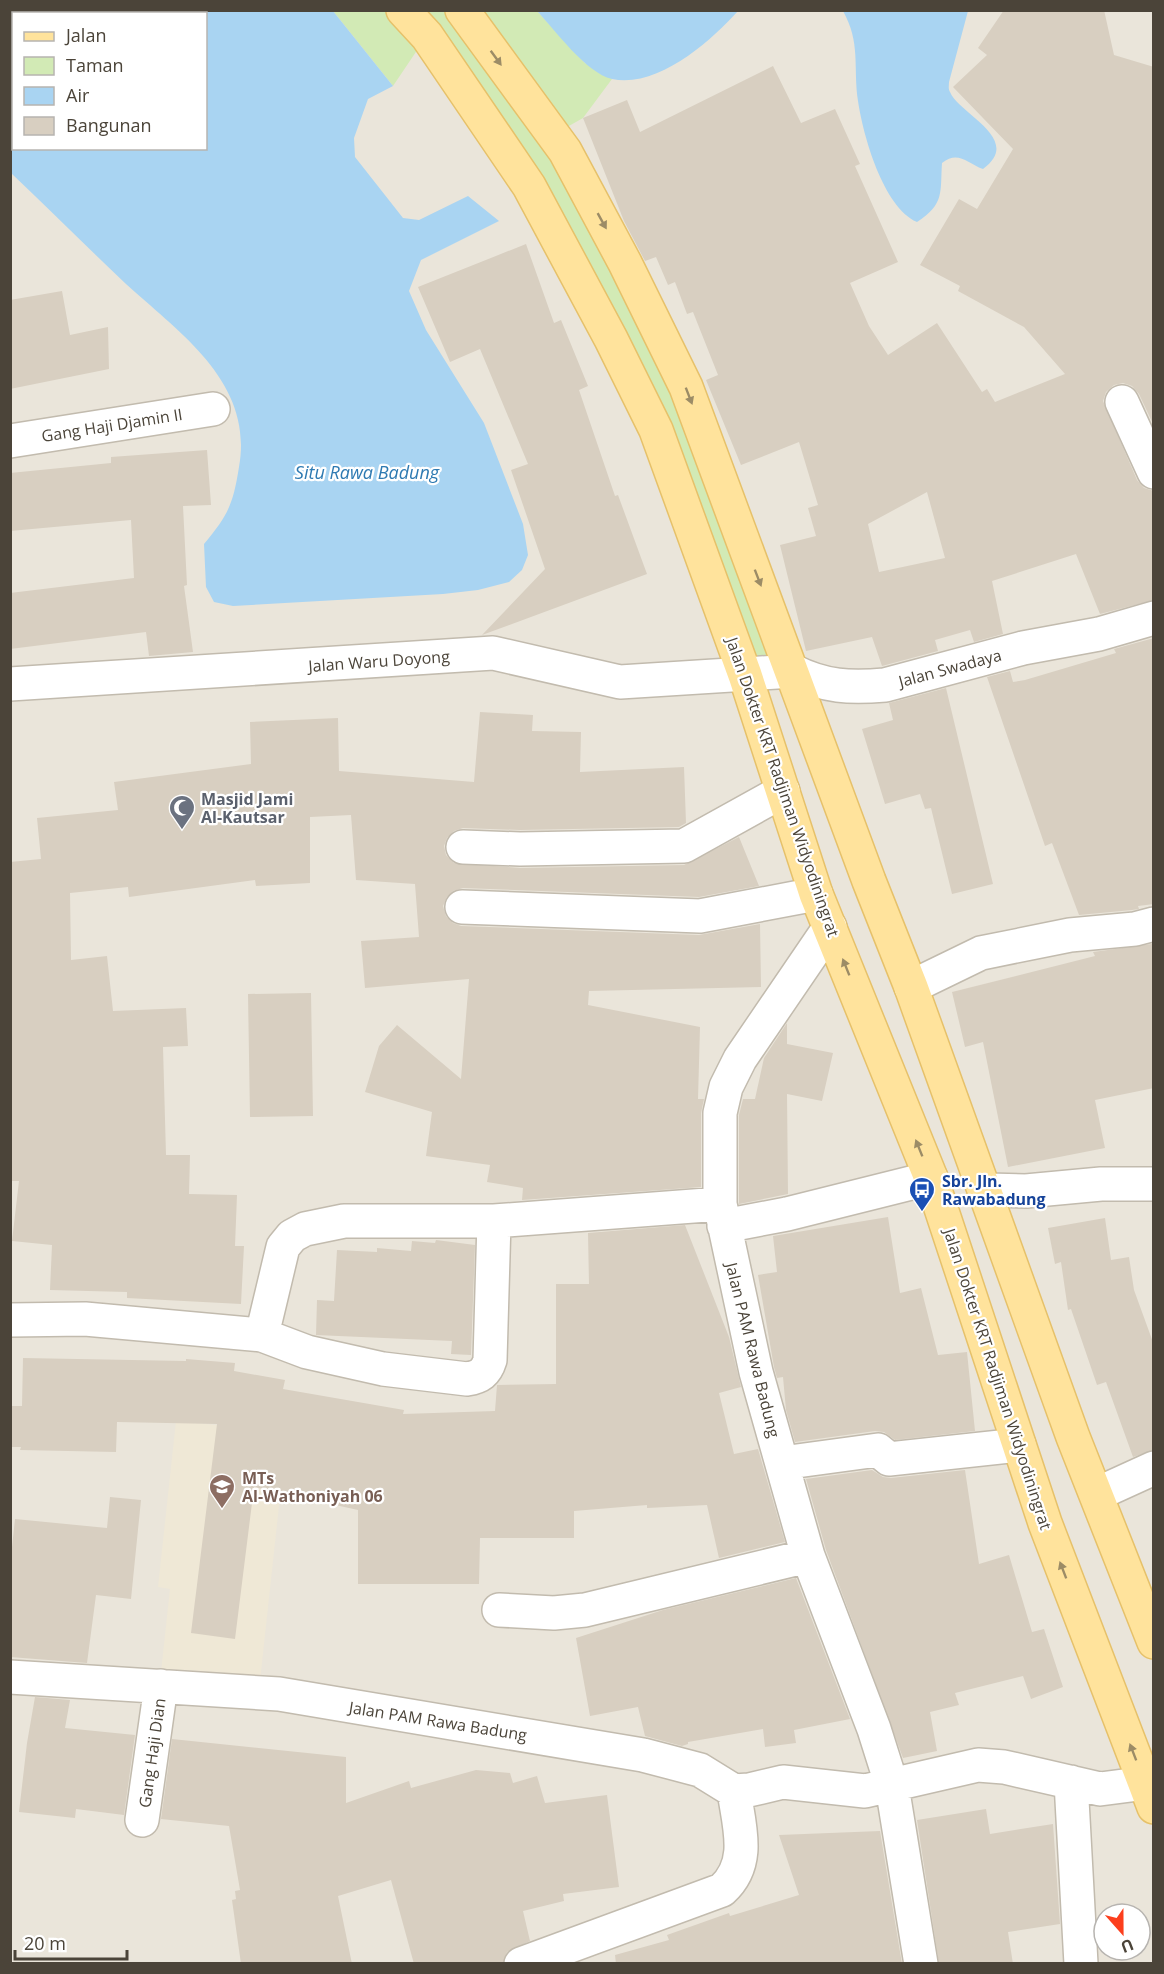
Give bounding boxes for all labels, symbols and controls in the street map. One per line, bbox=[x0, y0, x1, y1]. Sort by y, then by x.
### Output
legend bbox=[12, 12, 207, 150]
text: Jalan bbox=[64, 23, 106, 47]
one-way arrow bbox=[490, 50, 502, 65]
text: Taman bbox=[66, 53, 124, 77]
text: Air bbox=[66, 83, 90, 107]
text: Bangunan bbox=[66, 113, 152, 137]
one-way arrow bbox=[597, 213, 608, 229]
one-way arrow bbox=[685, 387, 695, 405]
street label: Gang Haji Djamin II bbox=[40, 403, 184, 447]
water label: Situ Rawa Badung bbox=[295, 460, 440, 484]
one-way arrow bbox=[754, 569, 763, 587]
street label: Jalan Dokter KRT Radjiman Widyodiningrat bbox=[721, 632, 845, 940]
street label: Jalan Swadaya bbox=[894, 644, 1004, 693]
street label: Jalan Waru Doyong bbox=[306, 645, 451, 677]
place label: Masjid Jami Al-Kautsar bbox=[201, 788, 293, 828]
mosque icon: Masjid Jami Al-Kautsar bbox=[167, 793, 197, 831]
one-way arrow bbox=[841, 958, 850, 976]
one-way arrow bbox=[914, 1138, 924, 1156]
place label: Sbr. Jln. Rawabadung bbox=[942, 1170, 1046, 1210]
bus stop icon: Sbr. Jln. Rawabadung bbox=[907, 1175, 937, 1213]
street label: Jalan Dokter KRT Radjiman Widyodiningrat bbox=[938, 1224, 1057, 1533]
street label: Jalan PAM Rawa Badung bbox=[720, 1258, 786, 1440]
place label: MTs Al-Wathoniyah 06 bbox=[242, 1467, 383, 1507]
school or university icon: MTs Al-Wathoniyah 06 bbox=[207, 1472, 237, 1510]
one-way arrow bbox=[1058, 1561, 1068, 1579]
street label: Jalan PAM Rawa Badung bbox=[345, 1696, 529, 1746]
street label: Gang Haji Dian bbox=[133, 1697, 171, 1809]
one-way arrow bbox=[1128, 1743, 1138, 1761]
north arrow bbox=[1092, 1902, 1152, 1962]
scale bar bbox=[15, 1923, 128, 1961]
text: 20 m bbox=[24, 1931, 66, 1955]
text: U bbox=[1118, 1934, 1137, 1958]

